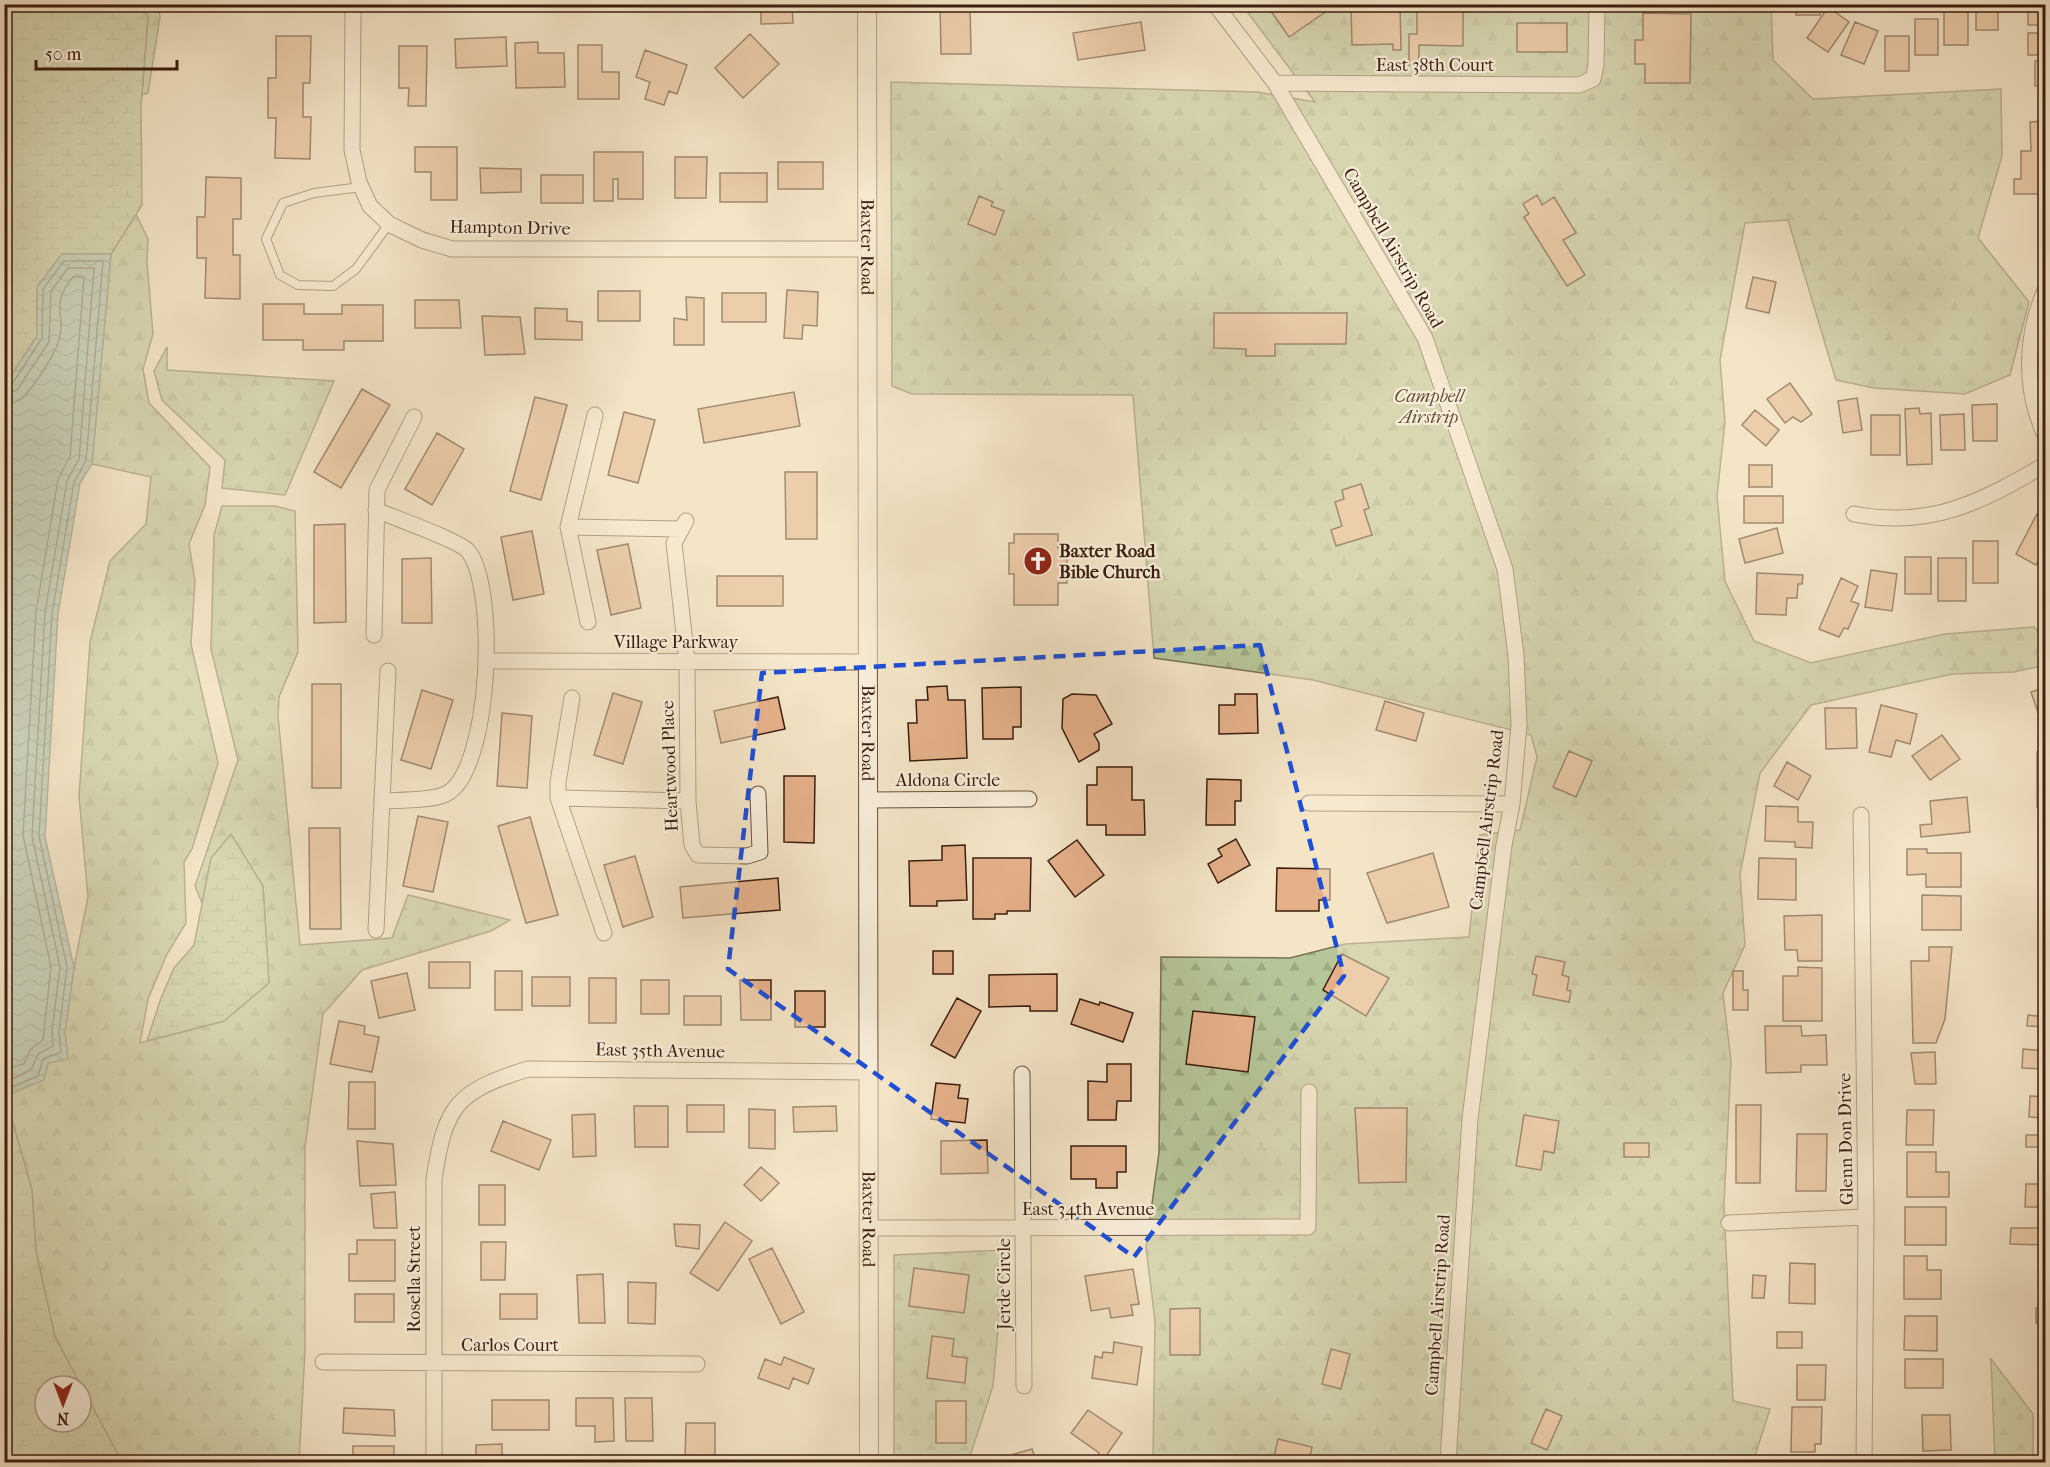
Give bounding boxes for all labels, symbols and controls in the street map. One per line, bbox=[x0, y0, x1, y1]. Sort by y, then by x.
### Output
scale bar bbox=[36, 33, 177, 71]
text: 50 m bbox=[45, 44, 82, 65]
street label: East 38th Court bbox=[1376, 55, 1495, 76]
street label: Campbell Airstrip Road bbox=[1339, 164, 1448, 332]
street label: Baxter Road bbox=[857, 199, 878, 295]
street label: Hampton Drive bbox=[449, 216, 571, 240]
park label: Campbell Airstrip bbox=[1394, 386, 1466, 428]
place label: Baxter Road Bible Church bbox=[1059, 541, 1161, 583]
church icon: Baxter Road Bible Church bbox=[1022, 545, 1054, 577]
street label: Village Parkway bbox=[613, 632, 740, 653]
street label: Baxter Road bbox=[857, 685, 879, 781]
street label: Heartwood Place bbox=[657, 700, 683, 832]
street label: Campbell Airstrip Road bbox=[1466, 728, 1509, 911]
street label: Aldona Circle bbox=[895, 770, 1000, 791]
street label: East 35th Avenue bbox=[595, 1039, 725, 1063]
street label: Glenn Don Drive bbox=[1834, 1073, 1858, 1205]
street label: Baxter Road bbox=[858, 1171, 879, 1267]
street label: East 34th Avenue bbox=[1022, 1199, 1154, 1220]
street label: Campbell Airstrip Road bbox=[1421, 1214, 1455, 1396]
street label: Rosella Street bbox=[404, 1225, 425, 1333]
street label: Jerde Circle bbox=[994, 1238, 1015, 1332]
street label: Carlos Court bbox=[461, 1335, 560, 1356]
north arrow bbox=[33, 1374, 93, 1434]
text: N bbox=[56, 1409, 69, 1428]

